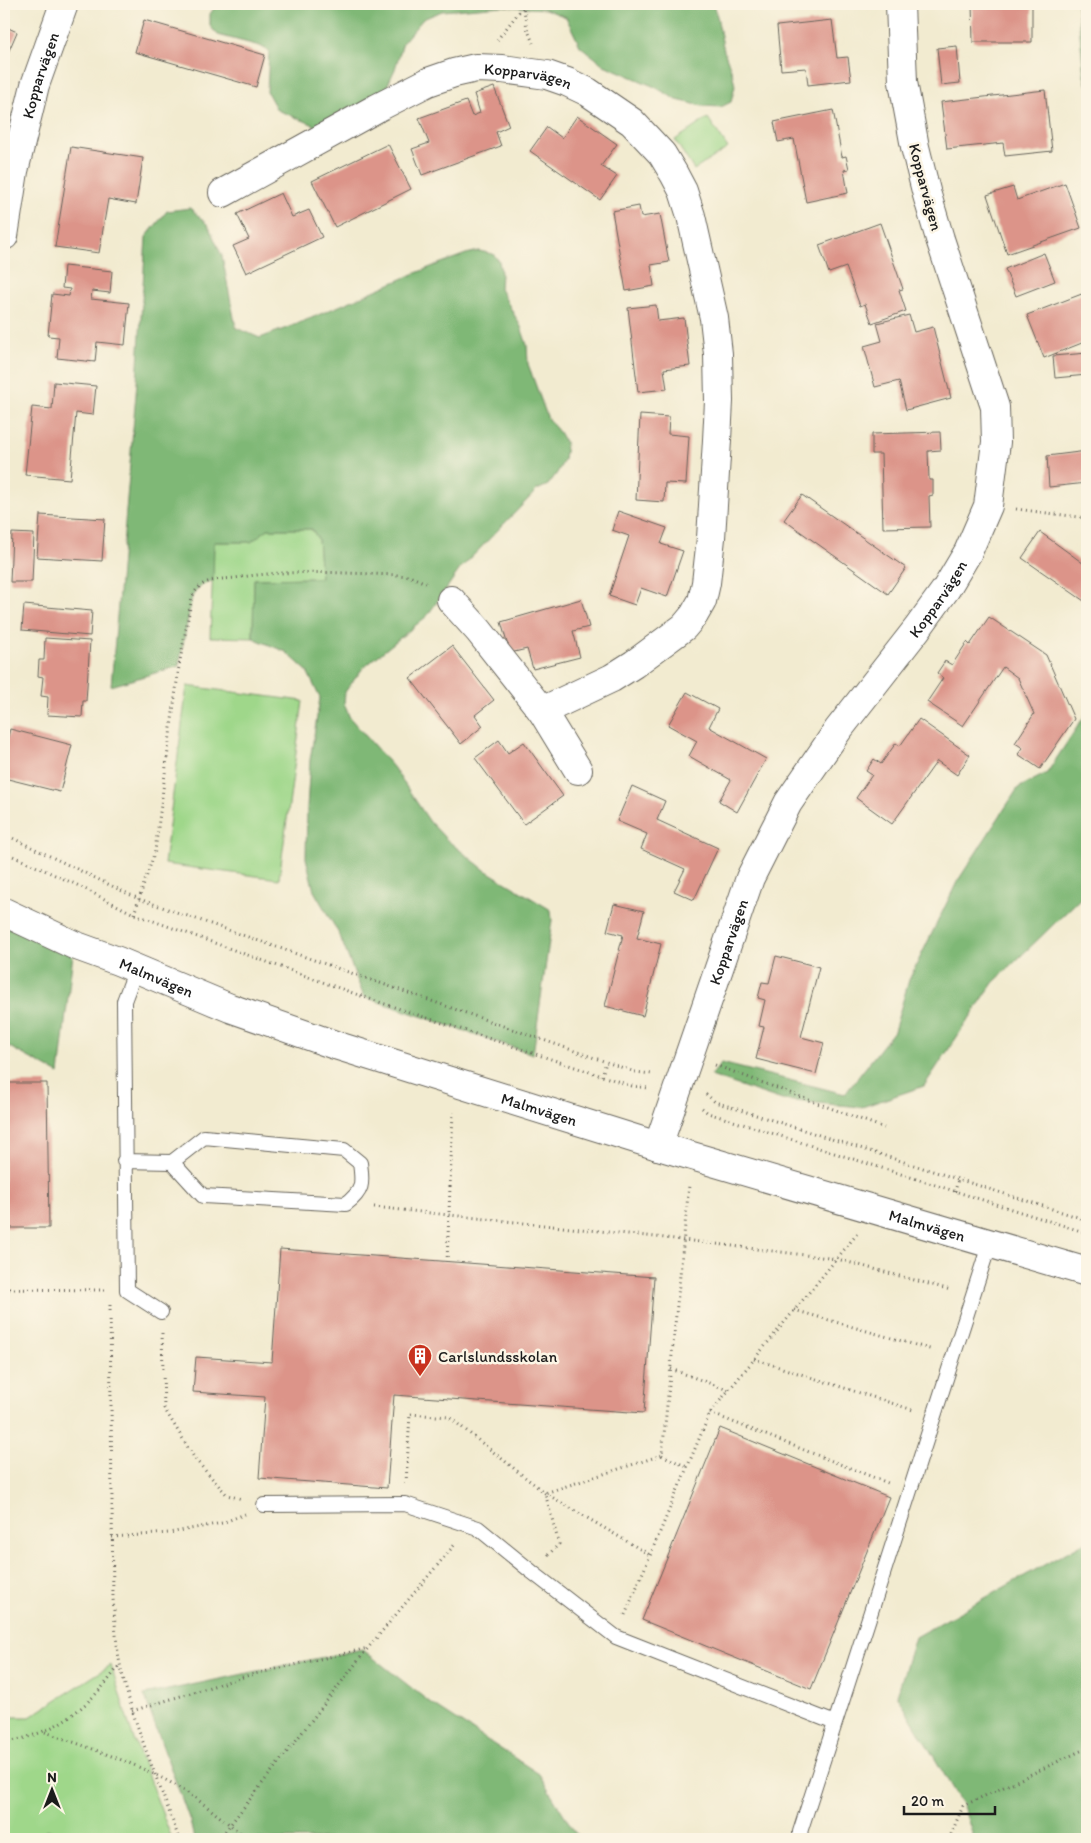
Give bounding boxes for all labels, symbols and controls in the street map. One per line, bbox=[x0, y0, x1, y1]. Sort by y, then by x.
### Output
street label: Kopparvägen bbox=[18, 30, 63, 120]
street label: Kopparvägen bbox=[484, 59, 575, 93]
street label: Kopparvägen bbox=[905, 141, 946, 233]
street label: Kopparvägen bbox=[905, 557, 971, 641]
street label: Kopparvägen bbox=[705, 896, 752, 987]
street label: Malmvägen bbox=[116, 954, 197, 1002]
street label: Malmvägen bbox=[499, 1089, 580, 1130]
street label: Malmvägen bbox=[887, 1205, 968, 1246]
building icon: Carlslundsskolan bbox=[407, 1343, 433, 1377]
place label: Carlslundsskolan bbox=[438, 1347, 558, 1366]
north arrow bbox=[28, 1766, 78, 1816]
text: N bbox=[47, 1769, 57, 1786]
scale bar bbox=[904, 1783, 995, 1815]
text: 20 m bbox=[911, 1792, 945, 1810]

